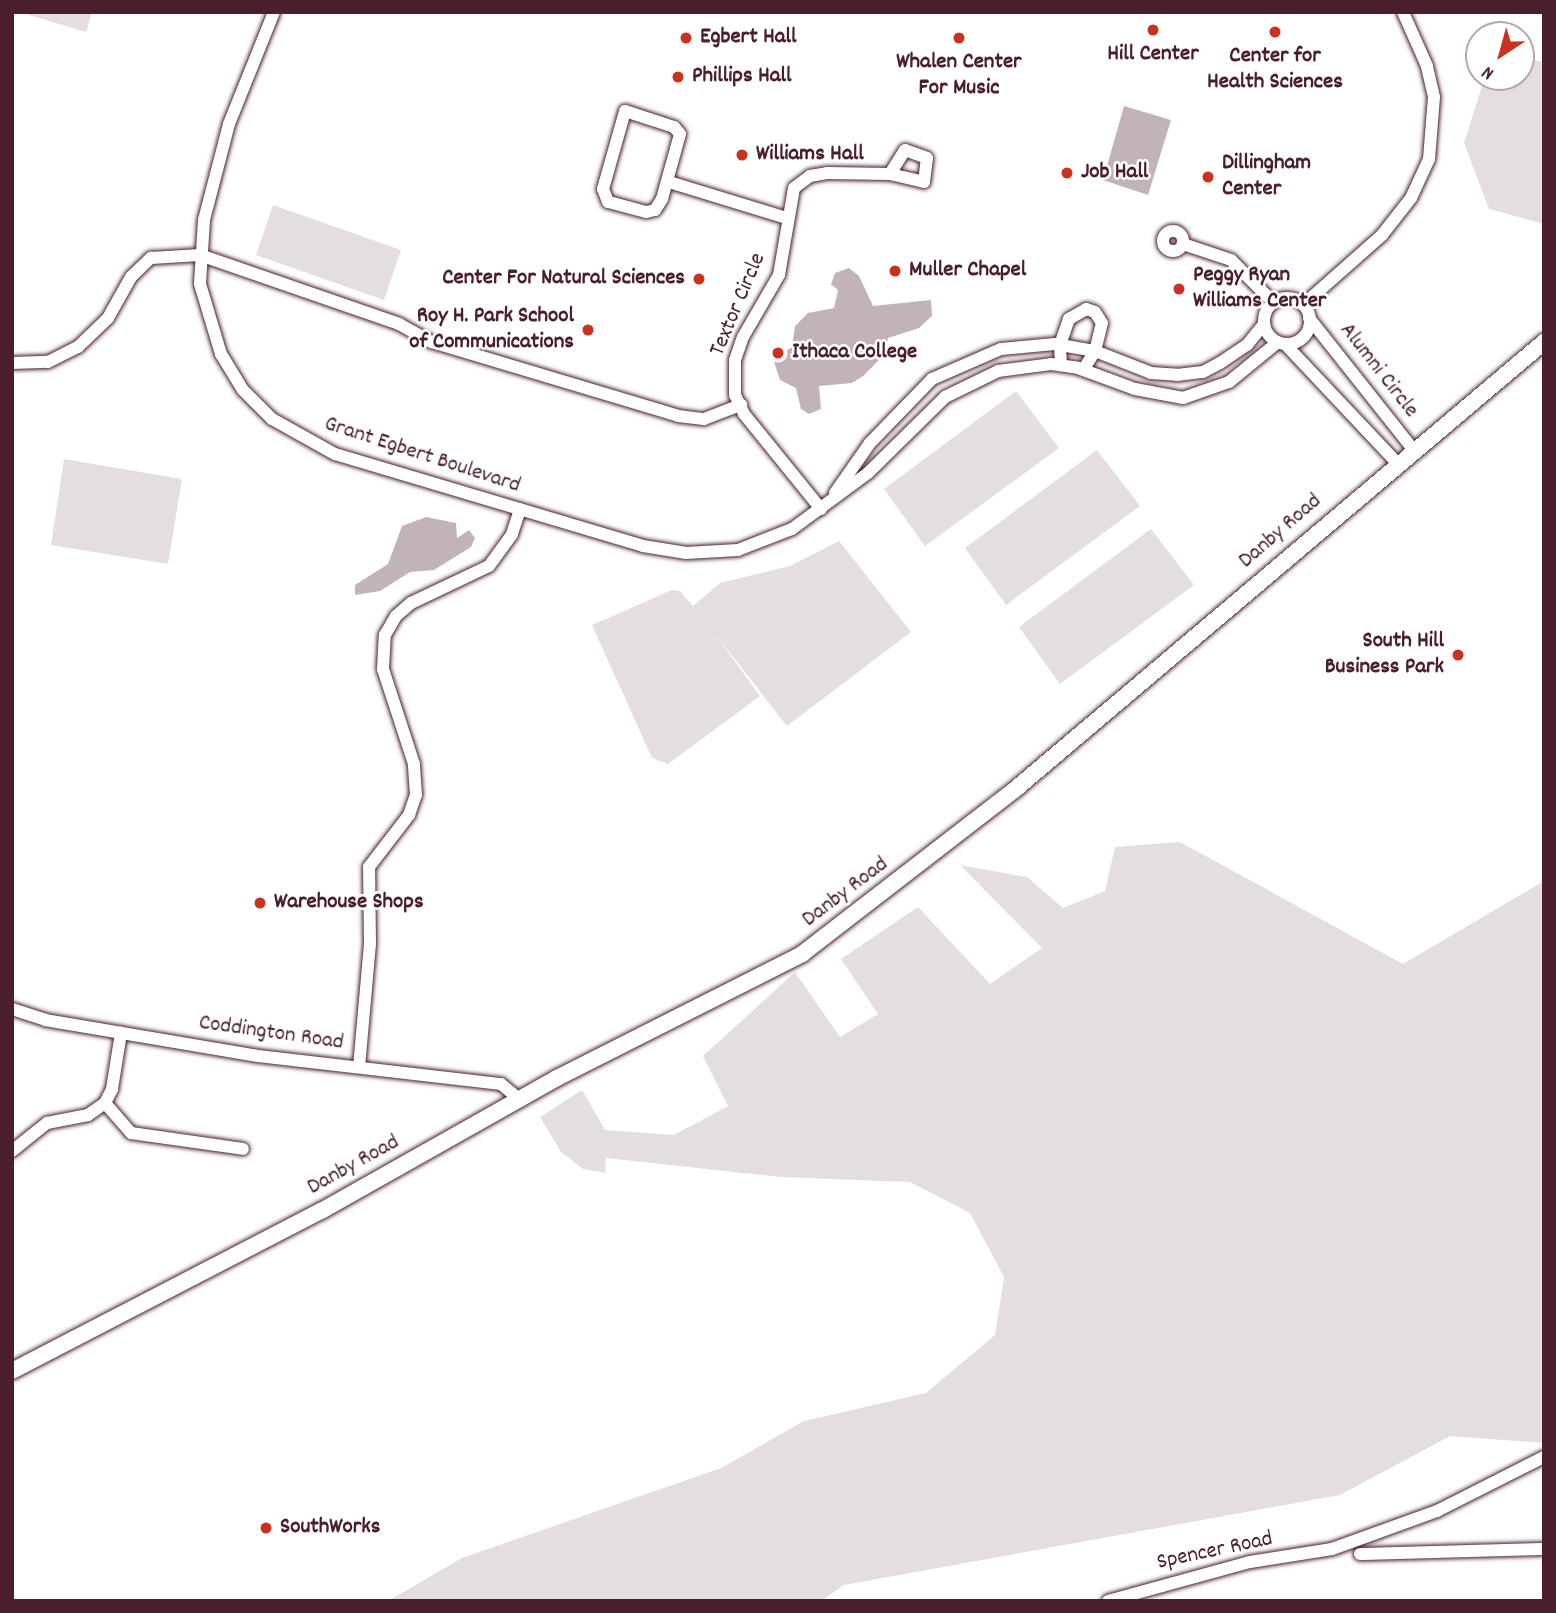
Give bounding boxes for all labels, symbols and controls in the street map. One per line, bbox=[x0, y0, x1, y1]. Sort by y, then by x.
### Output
north arrow bbox=[1465, 21, 1535, 91]
marker: Hill Center bbox=[1145, 22, 1161, 38]
place label: Egbert Hall bbox=[700, 24, 796, 52]
marker: Center for Health Sciences bbox=[1267, 24, 1283, 40]
marker: Egbert Hall bbox=[678, 30, 694, 46]
marker: Whalen Center For Music bbox=[951, 30, 967, 46]
place label: Hill Center bbox=[1107, 41, 1199, 69]
place label: Center for Health Sciences bbox=[1207, 43, 1343, 97]
place label: Whalen Center For Music bbox=[896, 49, 1022, 103]
text: N bbox=[1477, 58, 1500, 85]
place label: Phillips Hall bbox=[692, 63, 791, 91]
marker: Phillips Hall bbox=[670, 69, 686, 85]
place label: Williams Hall bbox=[756, 141, 864, 169]
marker: Williams Hall bbox=[734, 147, 750, 163]
place label: Dillingham Center bbox=[1222, 150, 1311, 204]
place label: Job Hall bbox=[1081, 159, 1148, 187]
marker: Job Hall bbox=[1059, 165, 1075, 181]
marker: Dillingham Center bbox=[1200, 169, 1216, 185]
street label: Textor Circle bbox=[705, 249, 773, 361]
place label: Muller Chapel bbox=[909, 257, 1026, 285]
place label: Peggy Ryan Williams Center bbox=[1193, 262, 1326, 316]
marker: Muller Chapel bbox=[887, 263, 903, 279]
place label: Center For Natural Sciences bbox=[442, 265, 685, 293]
marker: Center For Natural Sciences bbox=[691, 271, 707, 287]
marker: Peggy Ryan Williams Center bbox=[1171, 281, 1187, 297]
place label: Roy H. Park School of Communications bbox=[409, 303, 574, 357]
street label: Alumni Circle bbox=[1332, 318, 1424, 424]
marker: Roy H. Park School of Communications bbox=[580, 322, 596, 338]
place label: Ithaca College bbox=[792, 339, 917, 367]
marker: Ithaca College bbox=[770, 345, 786, 361]
street label: Grant Egbert Boulevard bbox=[320, 411, 524, 501]
street label: Danby Road bbox=[1234, 489, 1328, 575]
place label: South Hill Business Park bbox=[1325, 628, 1444, 682]
marker: South Hill Business Park bbox=[1450, 647, 1466, 663]
street label: Danby Road bbox=[797, 852, 895, 934]
place label: Warehouse Shops bbox=[274, 889, 424, 917]
marker: Warehouse Shops bbox=[252, 895, 268, 911]
street label: Coddington Road bbox=[197, 1010, 345, 1058]
street label: Danby Road bbox=[303, 1129, 405, 1203]
place label: SouthWorks bbox=[280, 1514, 380, 1542]
marker: SouthWorks bbox=[258, 1520, 274, 1536]
street label: Spencer Road bbox=[1155, 1526, 1275, 1578]

